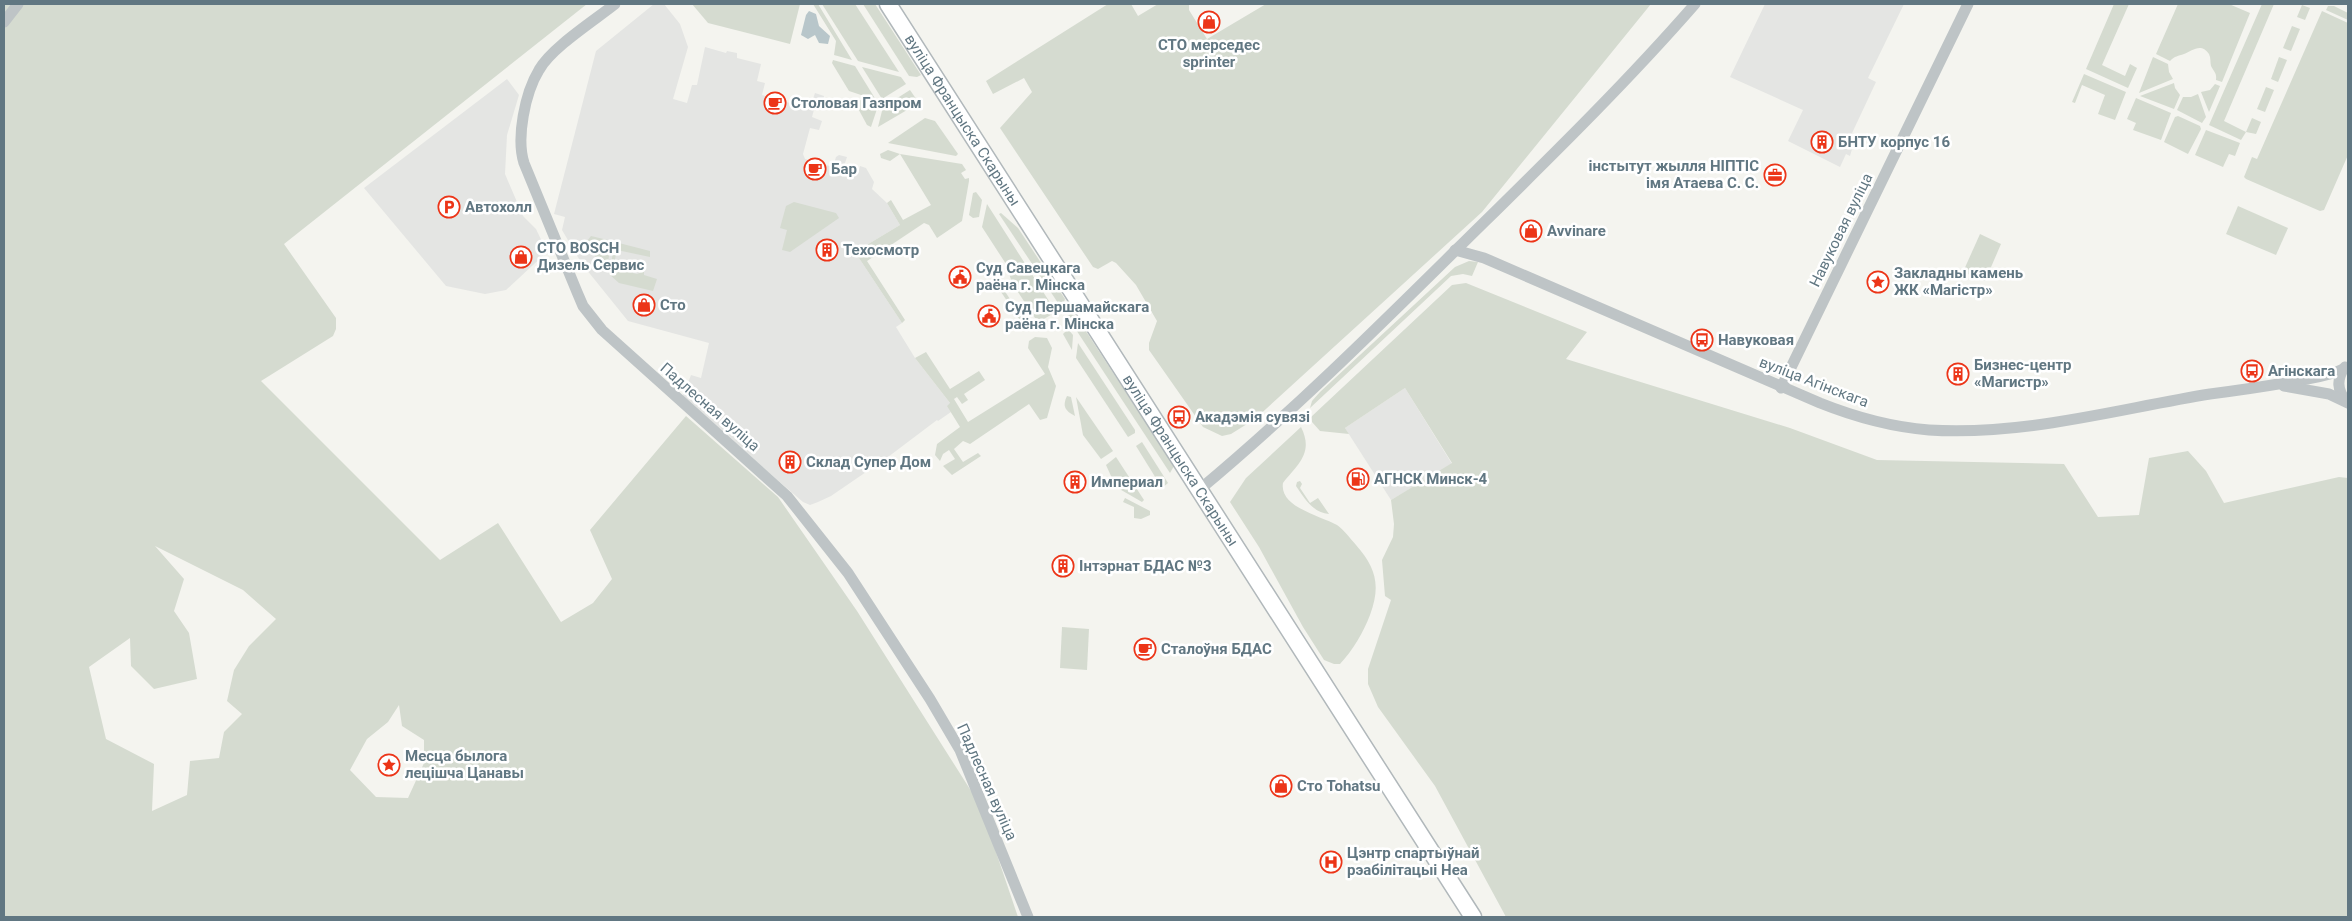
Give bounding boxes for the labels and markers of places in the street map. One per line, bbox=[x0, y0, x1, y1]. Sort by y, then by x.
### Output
shop icon: СТО мерседес sprinter bbox=[1197, 10, 1221, 34]
place label: СТО мерседес sprinter bbox=[1158, 36, 1260, 71]
cafe icon: Столовая Газпром bbox=[763, 91, 787, 115]
place label: Столовая Газпром bbox=[791, 94, 922, 112]
building icon: БНТУ корпус 16 bbox=[1810, 130, 1834, 154]
place label: БНТУ корпус 16 bbox=[1838, 133, 1950, 151]
cafe icon: Бар bbox=[803, 157, 827, 181]
place label: інстытут жылля НІПТІС імя Атаева С. С. bbox=[1588, 157, 1759, 192]
place label: Бар bbox=[831, 160, 857, 178]
office icon: інстытут жылля НІПТІС імя Атаева С. С. bbox=[1763, 163, 1787, 187]
parking icon: Автохолл bbox=[437, 195, 461, 219]
place label: Автохолл bbox=[465, 198, 532, 216]
shop icon: Avvinare bbox=[1519, 219, 1543, 243]
place label: Avvinare bbox=[1547, 222, 1606, 240]
building icon: Техосмотр bbox=[815, 238, 839, 262]
place label: СТО BOSCH Дизель Сервис bbox=[537, 239, 644, 274]
place label: Техосмотр bbox=[843, 241, 919, 259]
shop icon: СТО BOSCH Дизель Сервис bbox=[509, 245, 533, 269]
place label: Суд Савецкага раёна г. Мінска bbox=[976, 259, 1085, 294]
place label: Закладны камень ЖК «Магістр» bbox=[1894, 264, 2023, 299]
public building icon: Суд Савецкага раёна г. Мінска bbox=[948, 265, 972, 289]
place icon: Закладны камень ЖК «Магістр» bbox=[1866, 270, 1890, 294]
shop icon: Сто bbox=[632, 293, 656, 317]
place label: Сто bbox=[660, 296, 686, 314]
place label: Суд Першамайскага раёна г. Мінска bbox=[1005, 298, 1149, 333]
public building icon: Суд Першамайскага раёна г. Мінска bbox=[977, 304, 1001, 328]
bus stop icon: Навуковая bbox=[1690, 328, 1714, 352]
place label: Навуковая bbox=[1718, 331, 1794, 349]
place label: Бизнес-центр «Магистр» bbox=[1974, 356, 2072, 391]
bus stop icon: Агінскага bbox=[2240, 359, 2264, 383]
building icon: Бизнес-центр «Магистр» bbox=[1946, 362, 1970, 386]
place label: Агінскага bbox=[2268, 362, 2335, 380]
bus stop icon: Акадэмія сувязі bbox=[1167, 405, 1191, 429]
place label: Акадэмія сувязі bbox=[1195, 408, 1310, 426]
building icon: Склад Супер Дом bbox=[778, 450, 802, 474]
place label: Склад Супер Дом bbox=[806, 453, 931, 471]
fuel station icon: АГНСК Минск-4 bbox=[1346, 467, 1370, 491]
building icon: Империал bbox=[1063, 470, 1087, 494]
place label: АГНСК Минск-4 bbox=[1374, 470, 1488, 488]
place label: Империал bbox=[1091, 473, 1163, 491]
building icon: Інтэрнат БДАС №3 bbox=[1051, 554, 1075, 578]
place label: Інтэрнат БДАС №3 bbox=[1079, 557, 1212, 575]
cafe icon: Сталоўня БДАС bbox=[1133, 637, 1157, 661]
place label: Сталоўня БДАС bbox=[1161, 640, 1272, 658]
place label: Месца былога лецішча Цанавы bbox=[405, 747, 524, 782]
place icon: Месца былога лецішча Цанавы bbox=[377, 753, 401, 777]
shop icon: Сто Tohatsu bbox=[1269, 774, 1293, 798]
place label: Сто Tohatsu bbox=[1297, 777, 1381, 795]
place label: Цэнтр спартыўнай рэабілітацыі Неа bbox=[1347, 844, 1480, 879]
hospital icon: Цэнтр спартыўнай рэабілітацыі Неа bbox=[1319, 850, 1343, 874]

